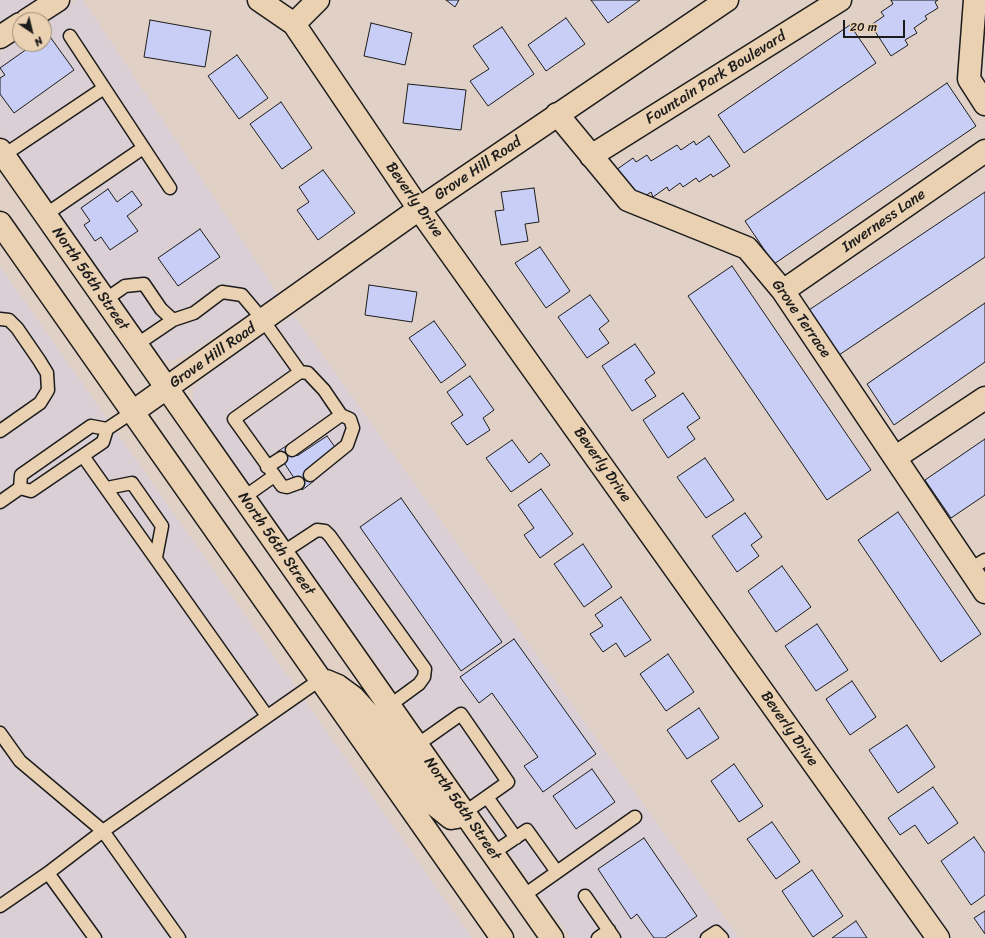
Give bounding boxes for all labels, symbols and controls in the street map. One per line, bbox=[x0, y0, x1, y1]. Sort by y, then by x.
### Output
north arrow bbox=[12, 12, 52, 52]
scale bar bbox=[845, 12, 907, 38]
text: 20 m bbox=[850, 16, 877, 38]
street label: Fountain Park Boulevard bbox=[643, 27, 789, 129]
text: N bbox=[30, 31, 47, 51]
street label: Grove Hill Road bbox=[431, 133, 525, 205]
street label: Beverly Drive bbox=[381, 159, 447, 241]
street label: Inverness Lane bbox=[839, 186, 929, 256]
street label: North 56th Street bbox=[48, 224, 132, 334]
street label: Grove Terrace bbox=[768, 277, 834, 361]
street label: Grove Hill Road bbox=[166, 320, 260, 392]
street label: Beverly Drive bbox=[569, 424, 635, 506]
street label: North 56th Street bbox=[234, 489, 318, 599]
street label: Beverly Drive bbox=[756, 688, 822, 770]
street label: North 56th Street bbox=[420, 754, 504, 864]

